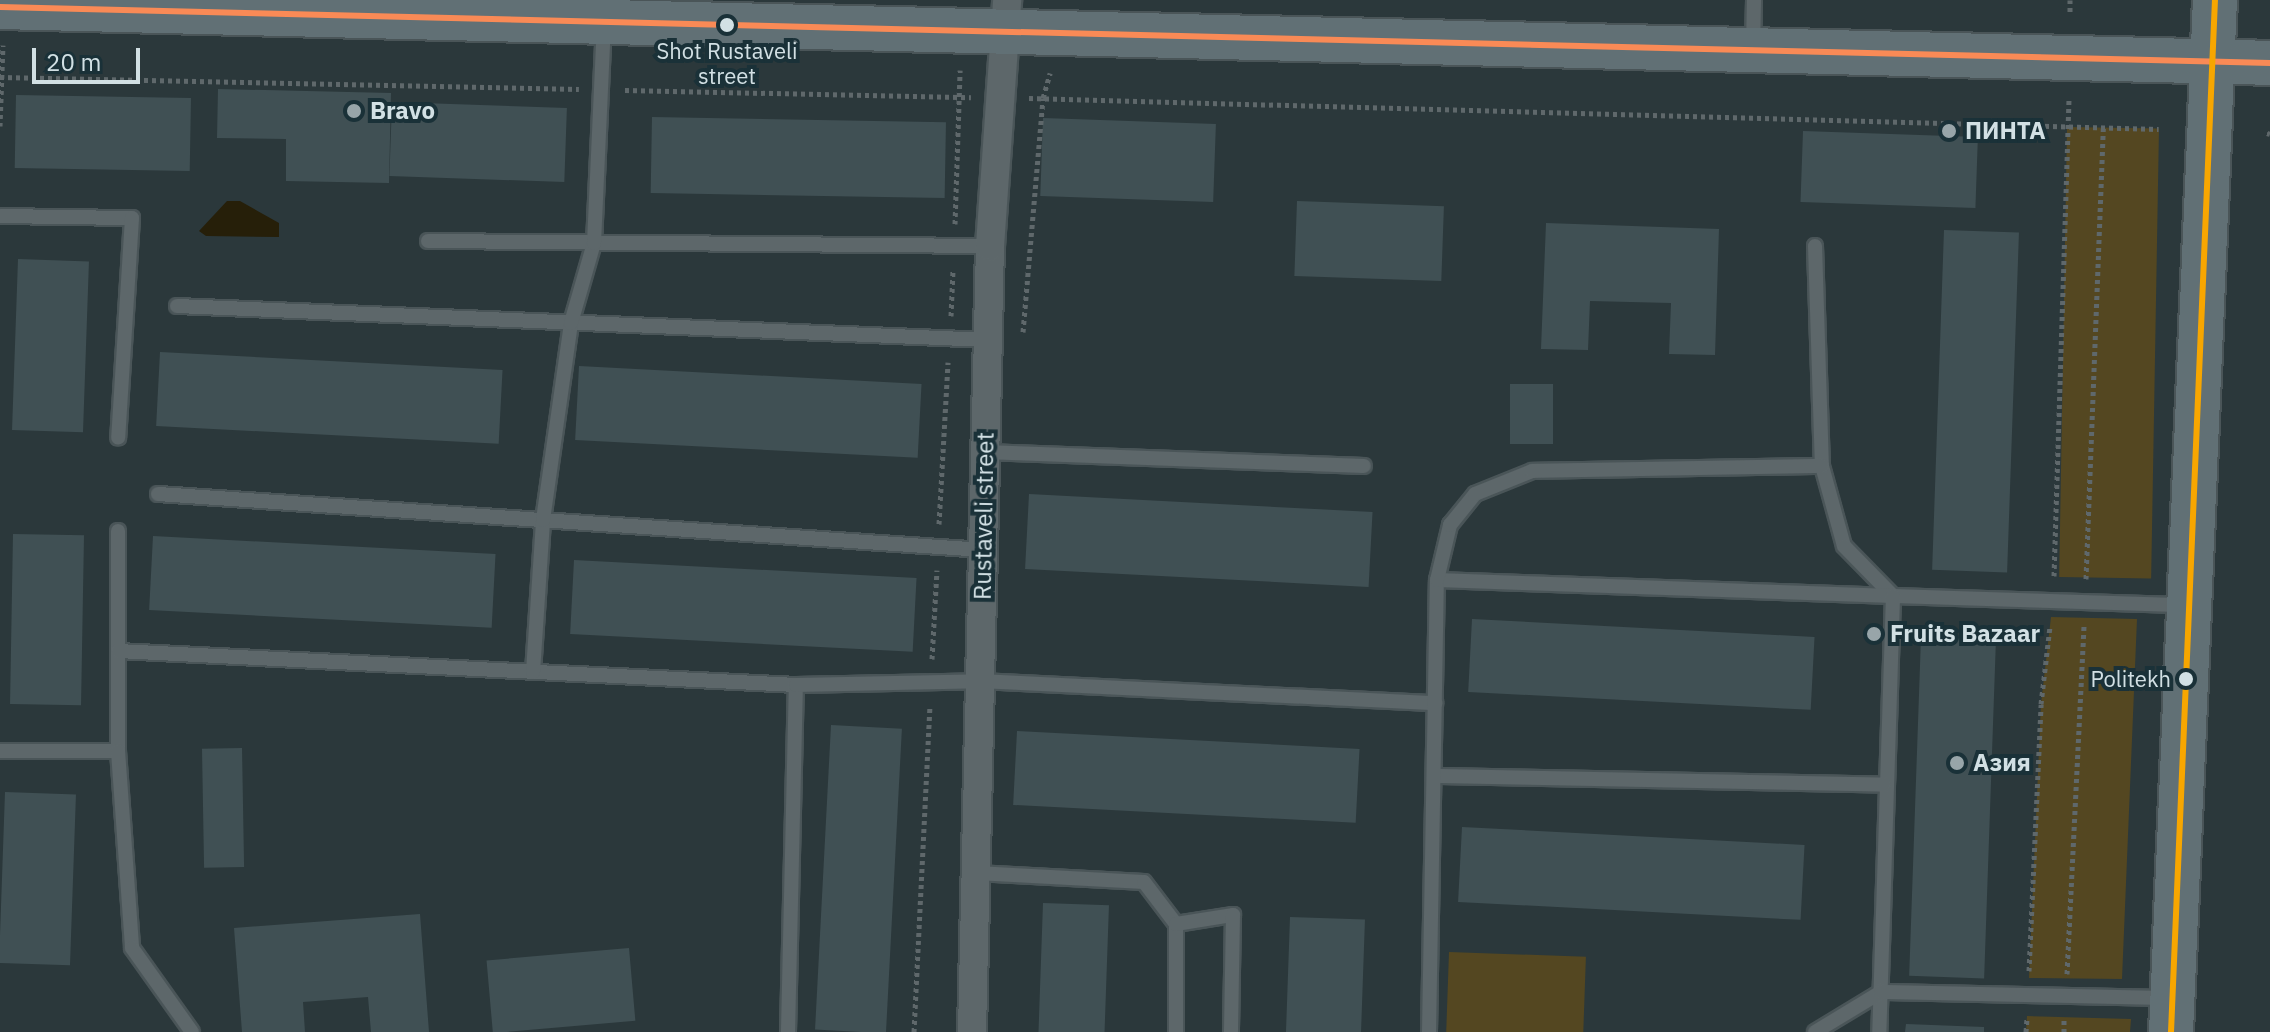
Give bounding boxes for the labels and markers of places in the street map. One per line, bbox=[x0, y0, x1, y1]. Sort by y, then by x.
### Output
marker: Shot Rustaveli street bbox=[719, 17, 735, 33]
place label: Shot Rustaveli street bbox=[656, 37, 798, 88]
place label: Bravo bbox=[370, 97, 435, 125]
marker: Bravo bbox=[345, 102, 363, 120]
place label: ПИНТА bbox=[1965, 117, 2046, 145]
marker: ПИНТА bbox=[1940, 122, 1958, 140]
place label: Fruits Bazaar bbox=[1890, 620, 2040, 648]
marker: Fruits Bazaar bbox=[1865, 625, 1883, 643]
place label: Politekh bbox=[2091, 666, 2171, 692]
marker: Politekh bbox=[2178, 671, 2194, 687]
place label: Азия bbox=[1973, 749, 2031, 777]
marker: Азия bbox=[1948, 754, 1966, 772]

